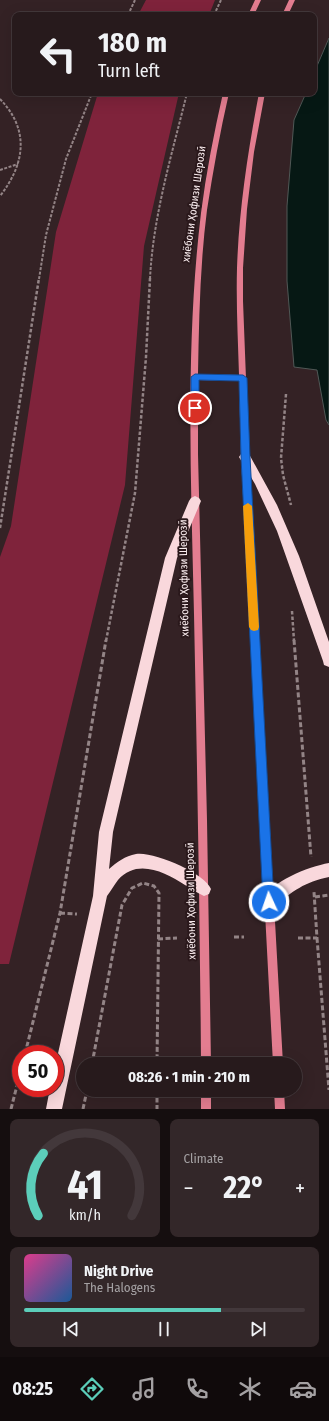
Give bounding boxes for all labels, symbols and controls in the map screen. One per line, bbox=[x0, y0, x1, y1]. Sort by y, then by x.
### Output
text: 180 m bbox=[98, 26, 167, 59]
icon: left bbox=[32, 28, 84, 80]
text: Turn left bbox=[98, 60, 160, 82]
street label: хиёбони Ҳофизи Шерозӣ bbox=[179, 145, 209, 263]
pin bbox=[178, 391, 212, 425]
icon: arrive bbox=[184, 397, 206, 419]
street label: хиёбони Ҳофизи Шерозӣ bbox=[176, 519, 192, 637]
street label: хиёбони Ҳофизи Шерозӣ bbox=[183, 842, 199, 960]
position arrow bbox=[248, 881, 290, 923]
speed limit sign: 50 bbox=[12, 1045, 64, 1097]
text: 08:26 · 1 min · 210 m bbox=[128, 1068, 250, 1086]
text: Climate bbox=[184, 1151, 224, 1166]
text: 41 bbox=[67, 1160, 103, 1210]
text: 22° bbox=[223, 1170, 265, 1206]
text: − bbox=[184, 1175, 193, 1202]
text: + bbox=[295, 1175, 305, 1202]
text: km/h bbox=[69, 1207, 101, 1224]
text: Night Drive bbox=[84, 1262, 153, 1280]
text: The Halogens bbox=[84, 1280, 155, 1295]
icon: previous bbox=[60, 1318, 82, 1340]
icon: pause bbox=[153, 1318, 175, 1340]
icon: next bbox=[247, 1318, 269, 1340]
icon: directions bbox=[78, 1375, 106, 1403]
icon: music bbox=[130, 1375, 158, 1403]
icon: phone bbox=[183, 1375, 211, 1403]
icon: climate bbox=[236, 1375, 264, 1403]
icon: car bbox=[289, 1375, 317, 1403]
text: 08:25 bbox=[12, 1378, 53, 1400]

